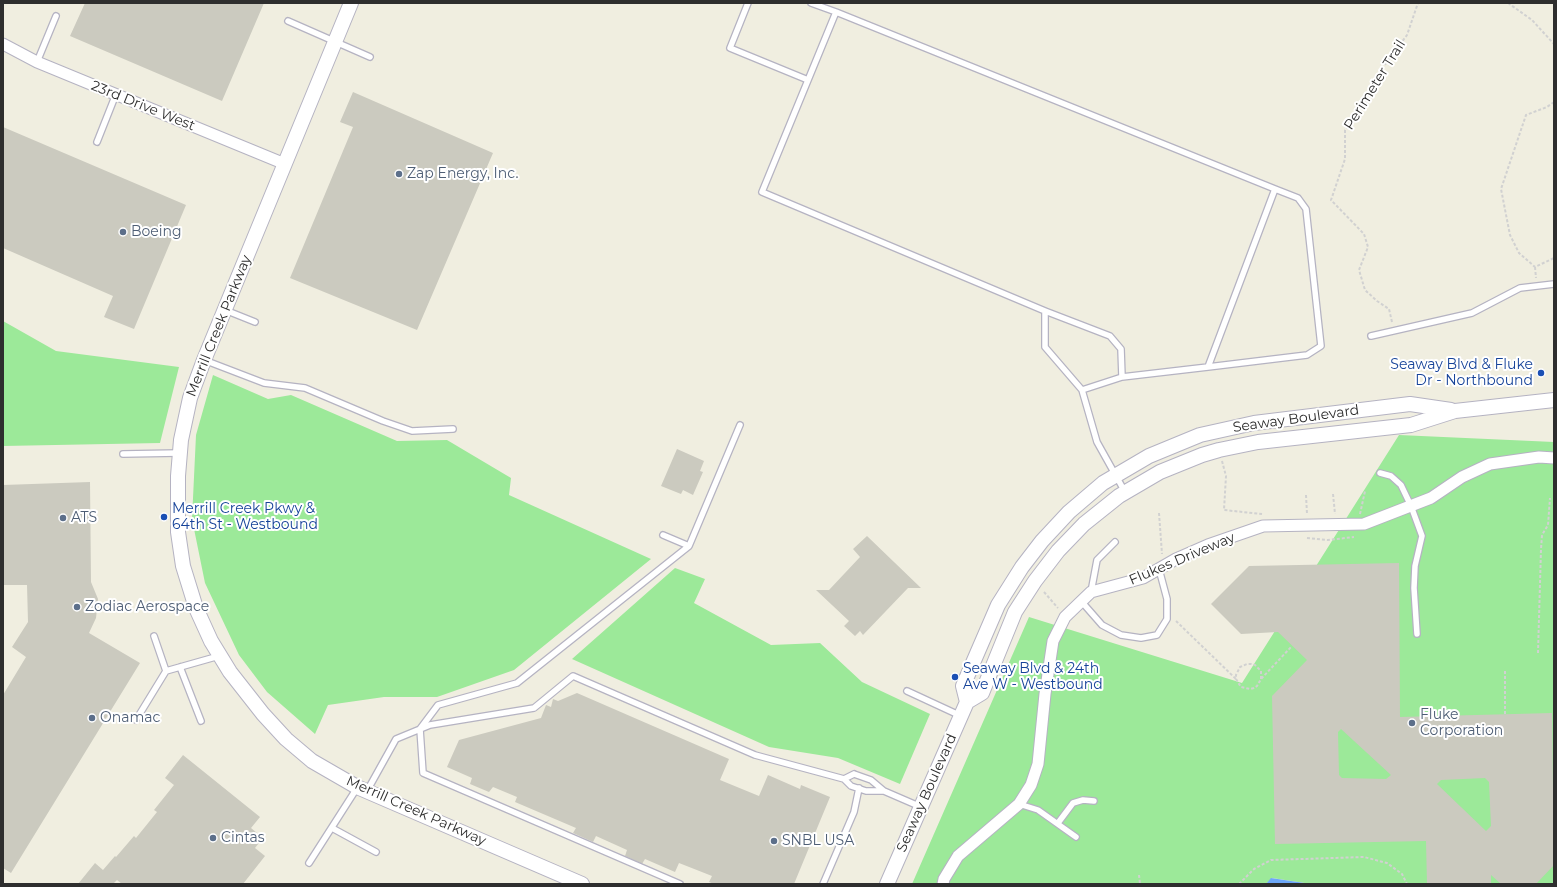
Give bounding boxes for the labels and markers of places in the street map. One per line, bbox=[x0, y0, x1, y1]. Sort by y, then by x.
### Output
place label: Zap Energy, Inc. bbox=[407, 166, 518, 182]
marker: Zap Energy, Inc. bbox=[394, 169, 404, 179]
place label: Boeing bbox=[131, 224, 182, 240]
marker: Boeing bbox=[118, 227, 128, 237]
place label: Seaway Blvd & Fluke Dr - Northbound bbox=[1390, 357, 1533, 390]
marker: Seaway Blvd & Fluke Dr - Northbound bbox=[1536, 368, 1546, 378]
place label: Merrill Creek Pkwy & 64th St - Westbound bbox=[172, 501, 318, 534]
place label: ATS bbox=[71, 510, 97, 526]
marker: Merrill Creek Pkwy & 64th St - Westbound bbox=[159, 512, 169, 522]
marker: ATS bbox=[58, 513, 68, 523]
place label: Zodiac Aerospace bbox=[85, 599, 209, 615]
marker: Zodiac Aerospace bbox=[72, 602, 82, 612]
place label: Seaway Blvd & 24th Ave W - Westbound bbox=[963, 661, 1103, 694]
marker: Seaway Blvd & 24th Ave W - Westbound bbox=[950, 672, 960, 682]
place label: Fluke Corporation bbox=[1420, 707, 1503, 740]
place label: Onamac bbox=[100, 710, 160, 726]
marker: Onamac bbox=[87, 713, 97, 723]
marker: Fluke Corporation bbox=[1407, 718, 1417, 728]
place label: Cintas bbox=[221, 830, 265, 846]
marker: Cintas bbox=[208, 833, 218, 843]
place label: SNBL USA bbox=[782, 833, 854, 849]
marker: SNBL USA bbox=[769, 836, 779, 846]

